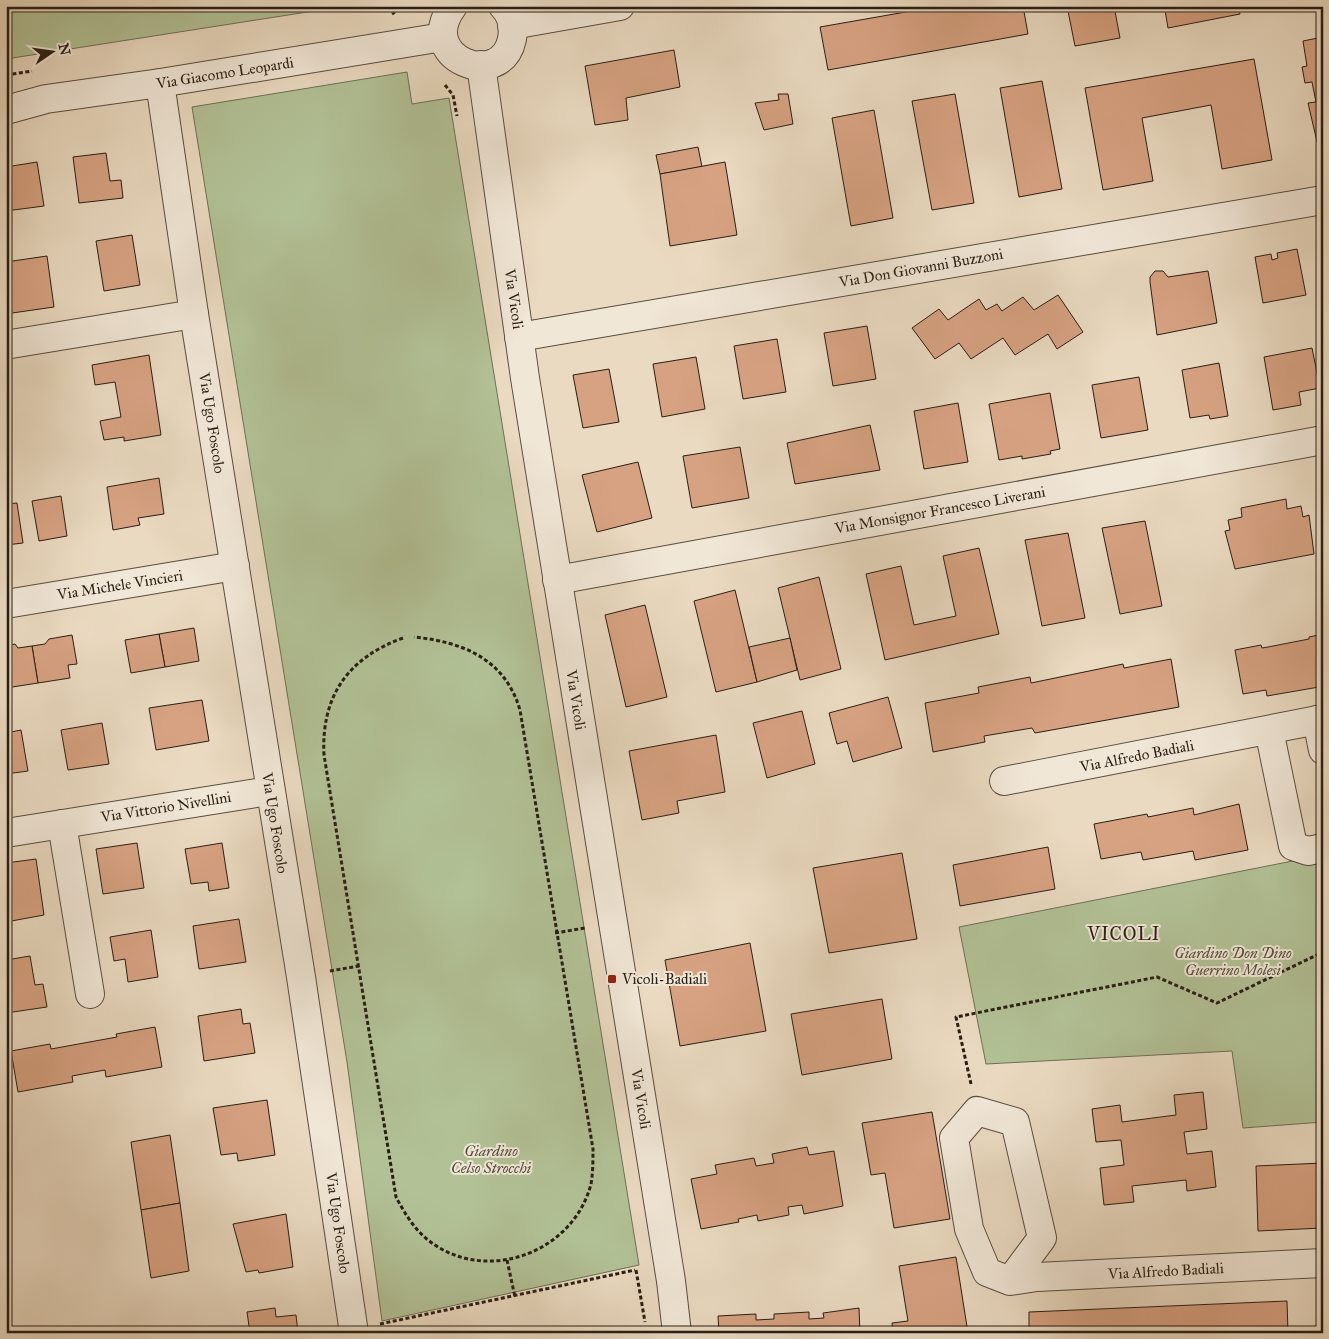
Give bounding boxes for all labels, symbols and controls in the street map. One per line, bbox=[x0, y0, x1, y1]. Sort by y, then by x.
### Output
north arrow bbox=[28, 28, 78, 78]
text: N bbox=[55, 41, 74, 57]
street label: Via Giacomo Leopardi bbox=[154, 53, 295, 93]
street label: Via Don Giovanni Buzzoni bbox=[837, 245, 1004, 291]
street label: Via Vicoli bbox=[501, 267, 527, 330]
street label: Via Ugo Foscolo bbox=[195, 370, 229, 475]
street label: Via Monsignor Francesco Liverani bbox=[832, 483, 1047, 538]
street label: Via Michele Vincieri bbox=[55, 566, 184, 604]
street label: Via Vicoli bbox=[562, 668, 590, 731]
street label: Via Alfredo Badiali bbox=[1077, 736, 1196, 776]
street label: Via Ugo Foscolo bbox=[258, 770, 292, 875]
street label: Via Vittorio Nivellini bbox=[99, 788, 232, 826]
district label: VICOLI bbox=[1087, 923, 1160, 945]
park label: Giardino Don Dino Guerrino Molesi bbox=[1174, 944, 1292, 979]
place label: Vicoli-Badiali bbox=[621, 970, 707, 988]
marker: Vicoli-Badiali bbox=[606, 973, 618, 985]
street label: Via Vicoli bbox=[627, 1067, 655, 1130]
park label: Giardino Celso Strocchi bbox=[451, 1142, 532, 1177]
street label: Via Ugo Foscolo bbox=[322, 1170, 354, 1275]
street label: Via Alfredo Badiali bbox=[1107, 1259, 1224, 1283]

